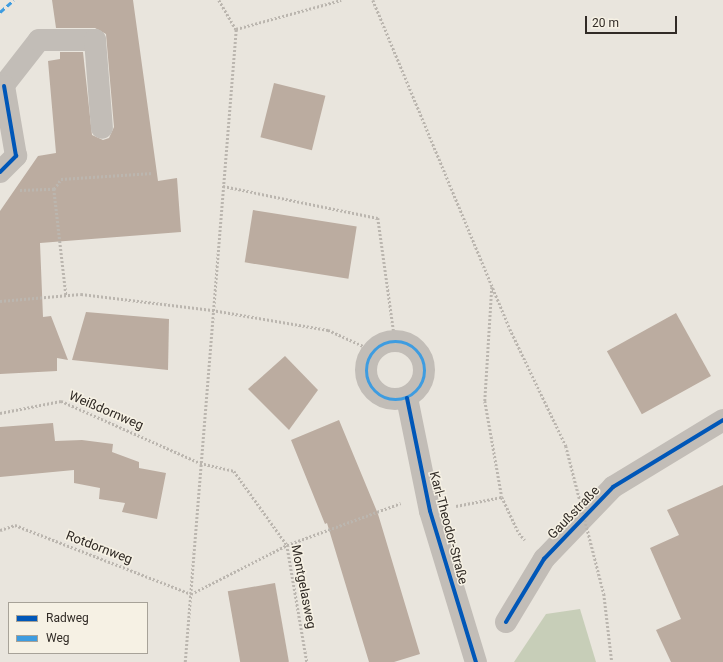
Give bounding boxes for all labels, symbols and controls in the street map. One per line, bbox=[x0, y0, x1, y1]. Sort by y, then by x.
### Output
scale bar bbox=[587, 8, 679, 34]
text: 20 m bbox=[592, 16, 619, 30]
street label: Weißdornweg bbox=[66, 388, 146, 434]
street label: Karl-Theodor-Straße bbox=[425, 470, 471, 586]
street label: Gaußstraße bbox=[545, 483, 603, 543]
street label: Rotdornweg bbox=[64, 528, 134, 568]
street label: Montgelasweg bbox=[287, 544, 319, 630]
legend bbox=[8, 602, 148, 654]
text: Radweg bbox=[46, 611, 89, 625]
text: Weg bbox=[46, 631, 70, 645]

